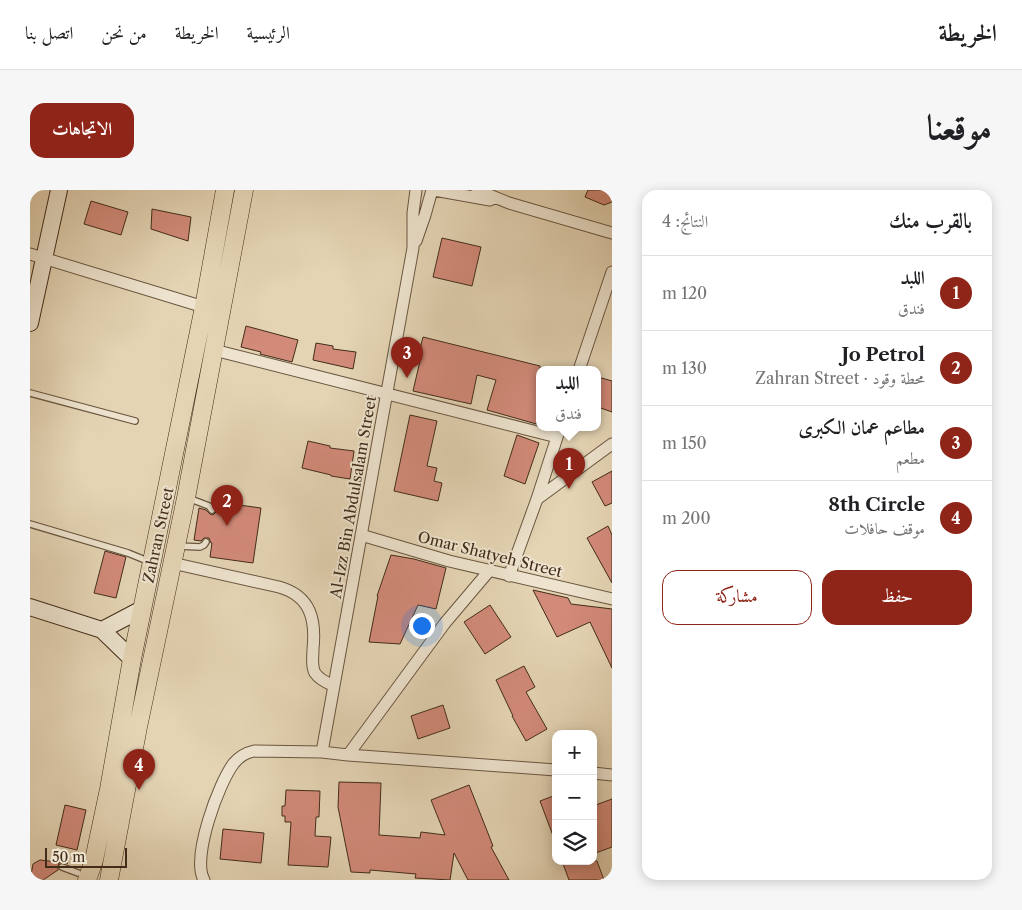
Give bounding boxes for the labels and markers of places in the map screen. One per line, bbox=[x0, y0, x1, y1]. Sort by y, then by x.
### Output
pin: 3 bbox=[391, 337, 423, 378]
pin: 1 bbox=[553, 448, 585, 489]
pin: 2 bbox=[211, 485, 243, 526]
pin: 4 bbox=[123, 749, 155, 790]

